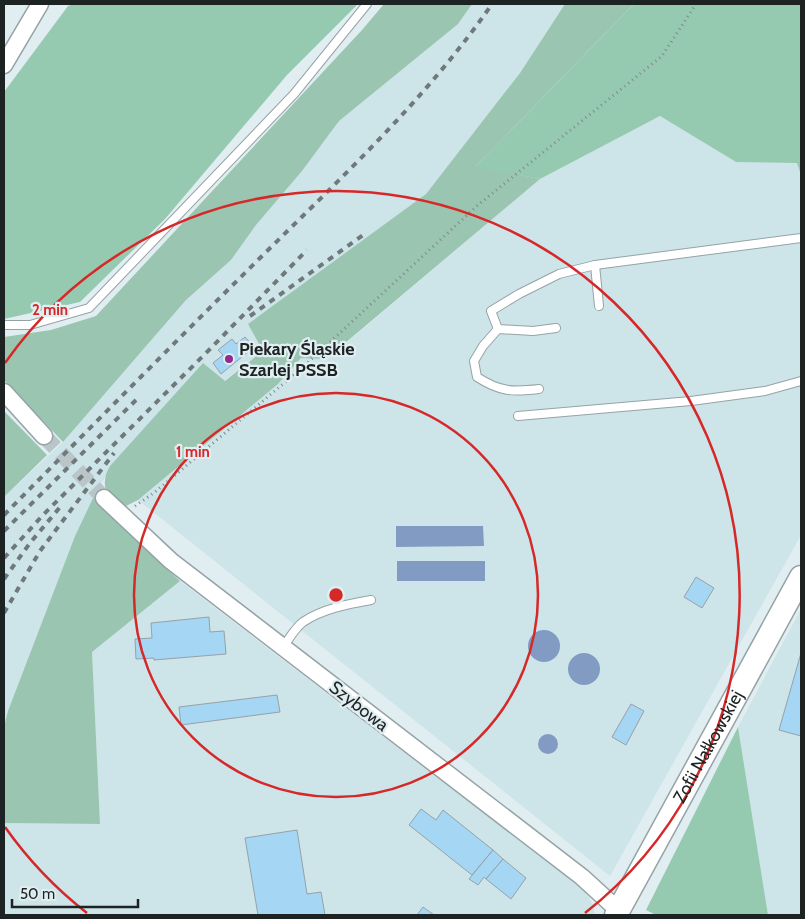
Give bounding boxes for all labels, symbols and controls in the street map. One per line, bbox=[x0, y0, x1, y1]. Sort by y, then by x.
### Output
text: 2 min bbox=[32, 301, 68, 319]
place label: Piekary Śląskie Szarlej PSSB bbox=[239, 338, 355, 381]
marker: Piekary Śląskie Szarlej PSSB bbox=[223, 353, 235, 365]
text: 1 min bbox=[176, 443, 210, 461]
centre of rings bbox=[327, 586, 345, 604]
street label: Szybowa bbox=[325, 676, 393, 736]
street label: Zofii Nałkowskiej bbox=[668, 686, 748, 807]
scale bar bbox=[12, 876, 139, 908]
text: 50 m bbox=[20, 885, 55, 903]

